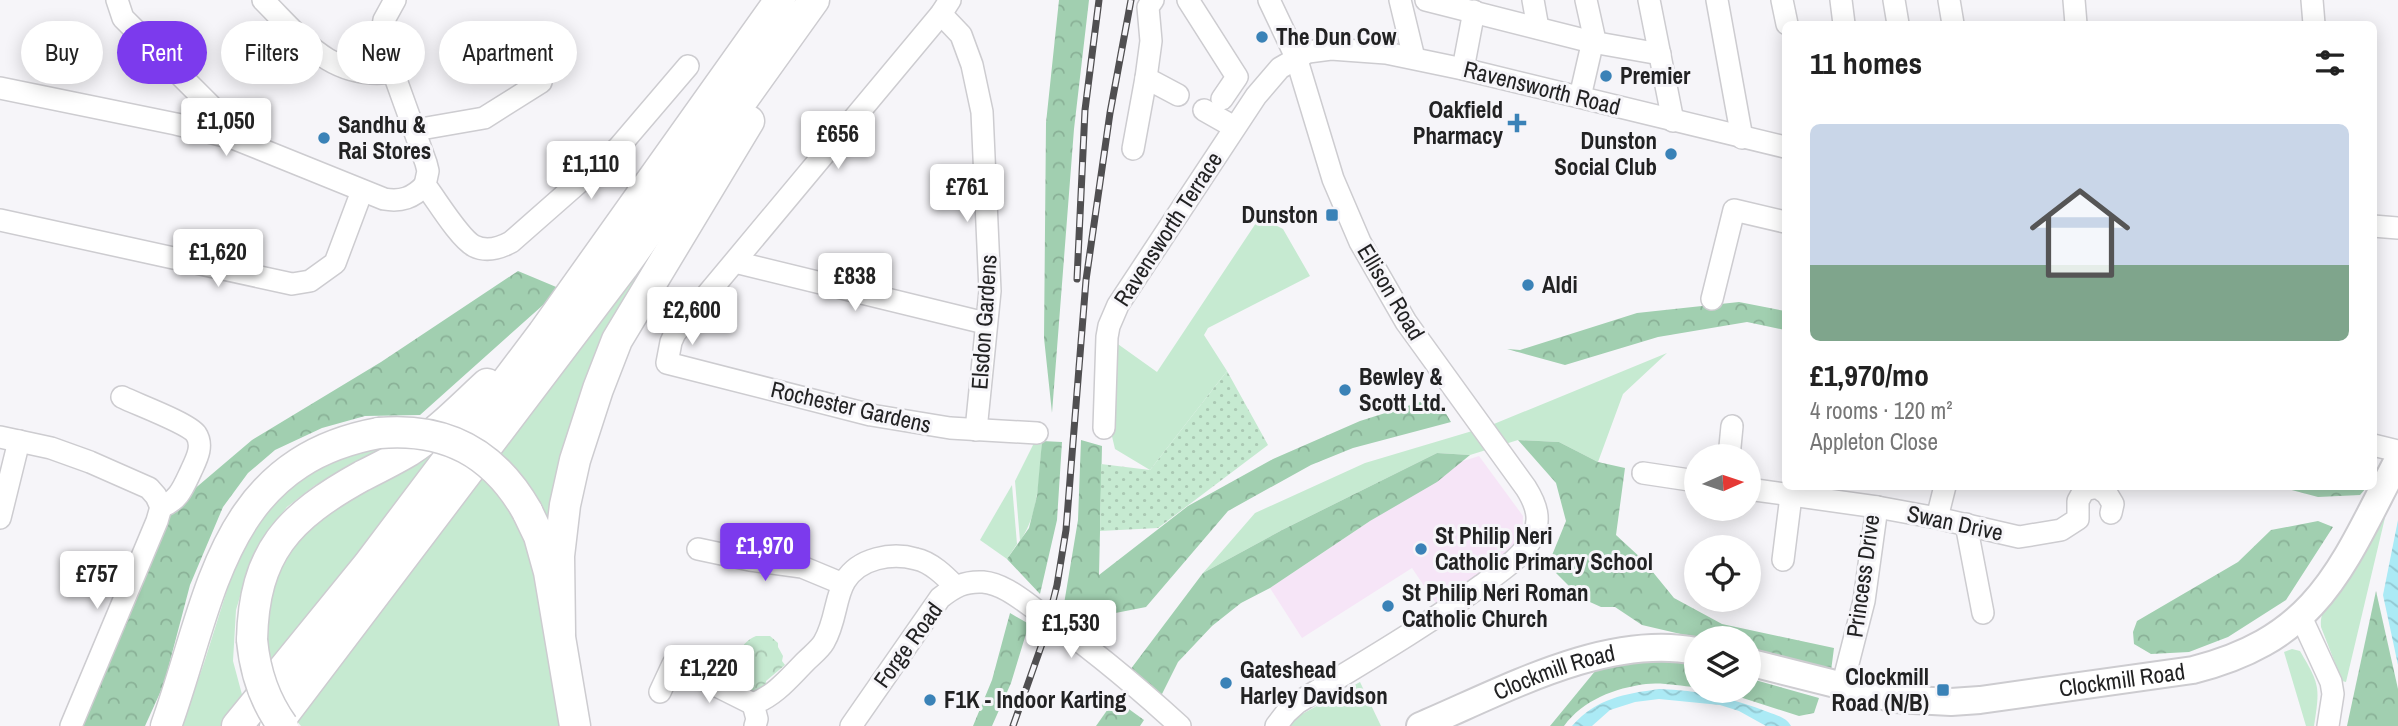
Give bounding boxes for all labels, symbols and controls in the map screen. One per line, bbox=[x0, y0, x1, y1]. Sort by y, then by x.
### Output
chip: Buy bbox=[21, 21, 103, 84]
chip: Rent bbox=[117, 21, 207, 84]
chip: Filters bbox=[221, 21, 323, 84]
chip: New bbox=[337, 21, 425, 84]
chip: Apartment bbox=[439, 21, 577, 84]
place label: The Dun Cow bbox=[1276, 21, 1397, 52]
marker: The Dun Cow bbox=[1254, 29, 1270, 45]
text: 11 homes bbox=[1810, 43, 1922, 83]
icon: filters bbox=[2311, 44, 2349, 82]
street label: Ravensworth Road bbox=[1461, 53, 1624, 122]
place label: Premier bbox=[1620, 60, 1691, 91]
marker: Premier bbox=[1598, 68, 1614, 84]
place label: Oakfield Pharmacy bbox=[1413, 94, 1504, 151]
pin: £1,050 bbox=[169, 99, 283, 158]
text: £1,050 bbox=[197, 105, 255, 136]
place label: Sandhu & Rai Stores bbox=[338, 109, 431, 166]
pin: £656 bbox=[797, 111, 879, 171]
marker: Oakfield Pharmacy bbox=[1509, 115, 1525, 131]
text: £656 bbox=[817, 118, 859, 149]
place label: Dunston Social Club bbox=[1554, 125, 1657, 182]
marker: Sandhu & Rai Stores bbox=[316, 130, 332, 146]
pin: £1,110 bbox=[534, 142, 648, 201]
street label: Ravensworth Terrace bbox=[1106, 146, 1229, 312]
marker: Dunston Social Club bbox=[1663, 146, 1679, 162]
text: £1,110 bbox=[563, 148, 619, 179]
pin: £761 bbox=[926, 164, 1008, 224]
icon: home bbox=[2017, 170, 2143, 296]
text: £761 bbox=[946, 171, 988, 202]
place label: Dunston bbox=[1242, 199, 1318, 230]
marker: Dunston bbox=[1324, 207, 1340, 223]
pin: £1,620 bbox=[161, 230, 275, 289]
text: £1,620 bbox=[189, 236, 247, 267]
street label: Ellison Road bbox=[1351, 238, 1432, 346]
street label: Elsdon Gardens bbox=[963, 253, 1004, 391]
pin: £838 bbox=[814, 254, 896, 313]
text: £838 bbox=[834, 260, 876, 291]
place label: Aldi bbox=[1542, 269, 1578, 300]
marker: Aldi bbox=[1520, 277, 1536, 293]
pin: £2,600 bbox=[635, 288, 749, 347]
text: £2,600 bbox=[663, 294, 721, 325]
text: £1,970/mo bbox=[1810, 355, 1929, 395]
place label: Bewley & Scott Ltd. bbox=[1359, 361, 1446, 418]
street label: Rochester Gardens bbox=[768, 373, 934, 440]
marker: Bewley & Scott Ltd. bbox=[1337, 382, 1353, 398]
text: 4 rooms · 120 m² bbox=[1810, 395, 1953, 426]
text: Appleton Close bbox=[1810, 426, 1938, 457]
north arrow bbox=[1684, 444, 1760, 522]
map controls bbox=[1684, 444, 1761, 703]
street label: Swan Drive bbox=[1904, 497, 2006, 548]
street label: Princess Drive bbox=[1839, 513, 1886, 639]
place label: St Philip Neri Catholic Primary School bbox=[1435, 520, 1653, 577]
pin: £1,970 bbox=[708, 524, 822, 583]
text: £1,970 bbox=[736, 530, 794, 561]
button: locate bbox=[1684, 535, 1761, 612]
marker: St Philip Neri Catholic Primary School bbox=[1413, 541, 1429, 557]
pin: £757 bbox=[56, 552, 138, 611]
text: £757 bbox=[76, 558, 118, 589]
place label: St Philip Neri Roman Catholic Church bbox=[1402, 577, 1589, 634]
street label: Forge Road bbox=[866, 596, 949, 694]
marker: St Philip Neri Roman Catholic Church bbox=[1380, 598, 1396, 614]
pin: £1,530 bbox=[1014, 600, 1128, 660]
text: £1,530 bbox=[1042, 607, 1100, 638]
button: layers bbox=[1684, 626, 1761, 703]
street label: Clockmill Road bbox=[1488, 637, 1618, 707]
pin: £1,220 bbox=[652, 646, 766, 705]
text: £1,220 bbox=[680, 652, 738, 683]
place label: Gateshead Harley Davidson bbox=[1240, 654, 1388, 711]
street label: Clockmill Road bbox=[2057, 655, 2187, 704]
place label: Clockmill Road (N/B) bbox=[1832, 661, 1929, 718]
marker: Gateshead Harley Davidson bbox=[1218, 675, 1234, 691]
marker: Clockmill Road (N/B) bbox=[1935, 682, 1951, 698]
place label: F1K - Indoor Karting bbox=[944, 684, 1127, 715]
marker: F1K - Indoor Karting bbox=[922, 692, 938, 708]

